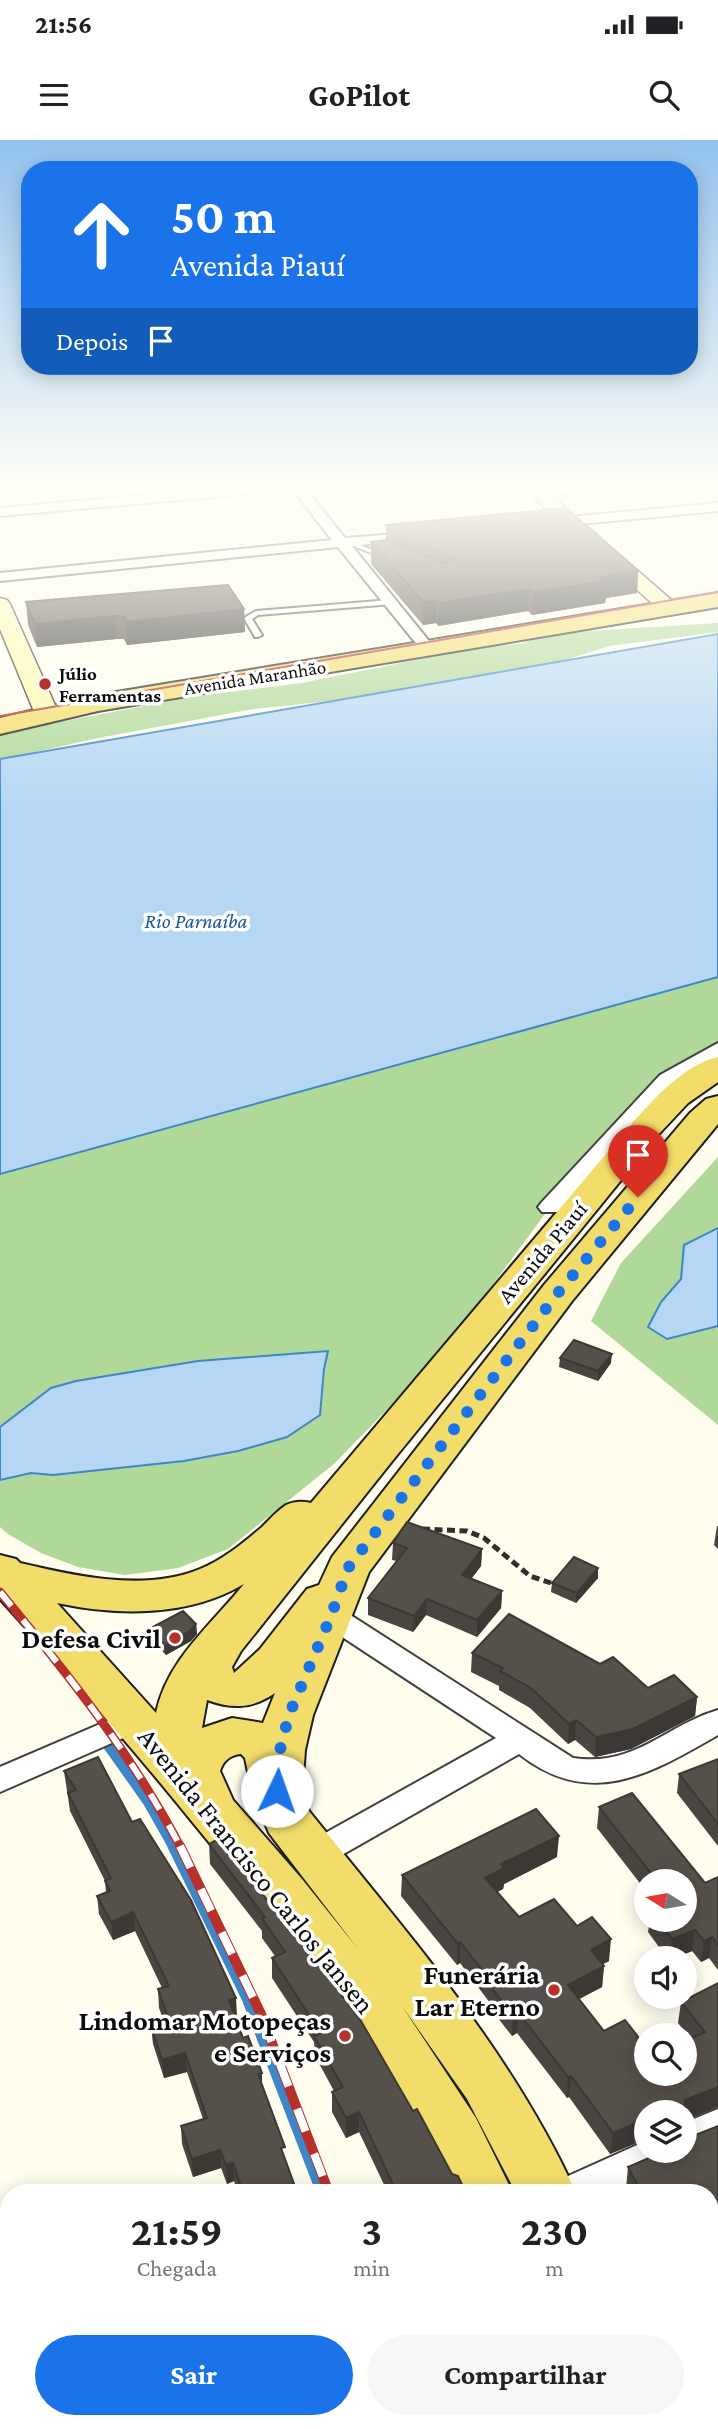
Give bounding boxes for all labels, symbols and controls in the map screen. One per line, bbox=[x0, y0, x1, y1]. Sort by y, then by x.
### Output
text: 21:56 bbox=[35, 10, 92, 39]
icon: menu bbox=[35, 76, 73, 114]
icon: search bbox=[645, 76, 683, 114]
text: GoPilot bbox=[308, 77, 410, 113]
icon: ahead bbox=[56, 189, 147, 280]
text: 50 m bbox=[171, 189, 276, 244]
text: Avenida Piauí bbox=[171, 247, 345, 283]
icon: arrive bbox=[142, 322, 180, 360]
text: Depois bbox=[56, 327, 128, 356]
street label: Avenida Maranhão bbox=[183, 656, 327, 699]
place label: Júlio Ferramentas bbox=[57, 663, 161, 706]
marker: Júlio Ferramentas bbox=[37, 676, 53, 692]
water label: Rio Parnaíba bbox=[145, 909, 248, 933]
pin bbox=[608, 1125, 668, 1197]
icon: arrive bbox=[619, 1136, 657, 1174]
street label: Avenida Piauí bbox=[492, 1195, 593, 1308]
place label: Defesa Civil bbox=[21, 1623, 161, 1654]
marker: Defesa Civil bbox=[167, 1630, 183, 1646]
street label: Avenida Francisco Carlos Jansen bbox=[132, 1721, 381, 2019]
position arrow bbox=[240, 1754, 314, 1828]
north arrow bbox=[634, 1869, 696, 1932]
map controls bbox=[634, 1869, 697, 2163]
button: sound bbox=[634, 1946, 697, 2009]
place label: Funerária Lar Eterno bbox=[414, 1959, 540, 2022]
marker: Funerária Lar Eterno bbox=[546, 1982, 562, 1998]
place label: Lindomar Motopeças e Serviços bbox=[79, 2005, 331, 2068]
button: search bbox=[634, 2023, 697, 2086]
marker: Lindomar Motopeças e Serviços bbox=[337, 2028, 353, 2044]
button: layers bbox=[634, 2100, 697, 2163]
text: 21:59 bbox=[131, 2207, 223, 2254]
text: 3 bbox=[361, 2207, 382, 2254]
text: 230 bbox=[521, 2207, 588, 2254]
text: Chegada bbox=[136, 2255, 217, 2281]
text: min bbox=[353, 2255, 390, 2281]
text: m bbox=[545, 2255, 564, 2281]
button: Sair bbox=[35, 2335, 353, 2415]
button: Compartilhar bbox=[367, 2335, 684, 2415]

